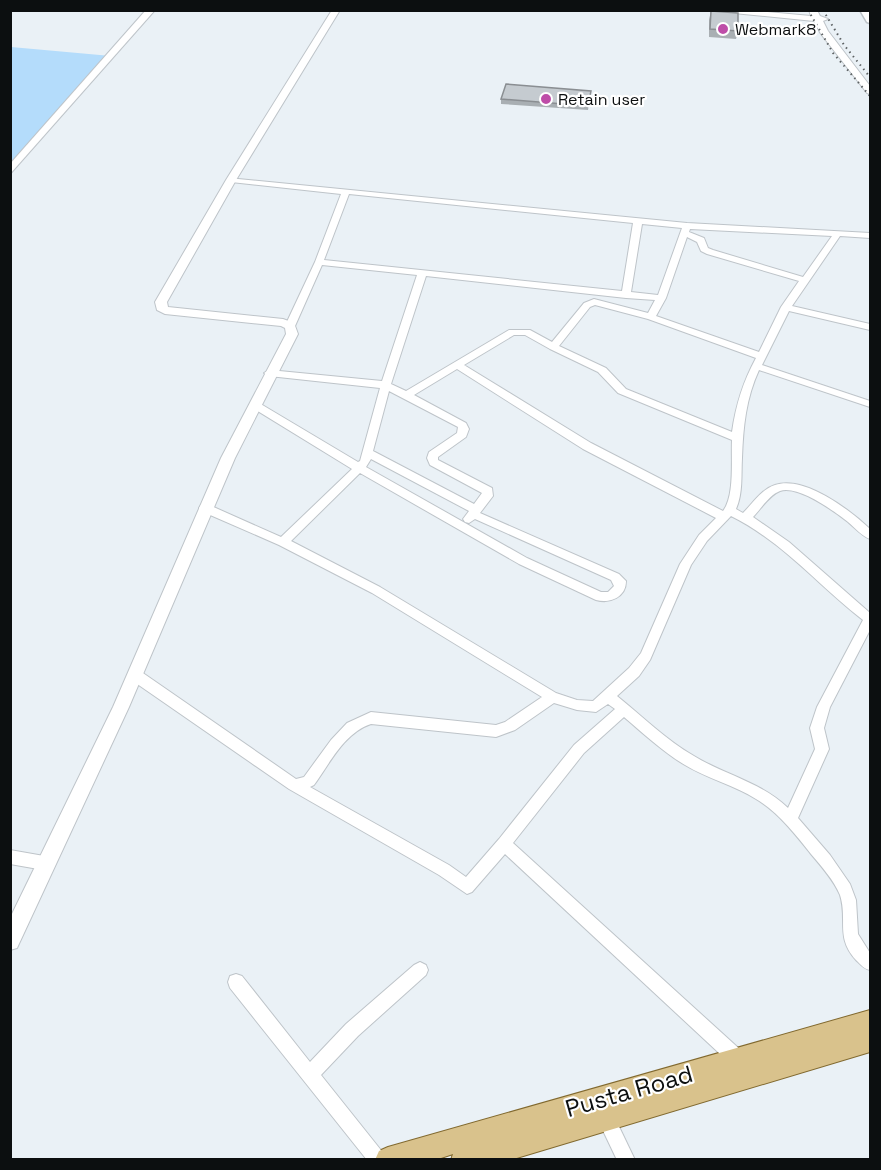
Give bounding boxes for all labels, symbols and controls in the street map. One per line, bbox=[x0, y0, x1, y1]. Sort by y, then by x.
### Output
place label: Webmark8 bbox=[735, 19, 816, 40]
marker: Webmark8 bbox=[716, 22, 730, 36]
place label: Retain user bbox=[558, 89, 645, 110]
marker: Retain user bbox=[539, 92, 553, 106]
street label: Pusta Road bbox=[562, 1058, 696, 1124]

